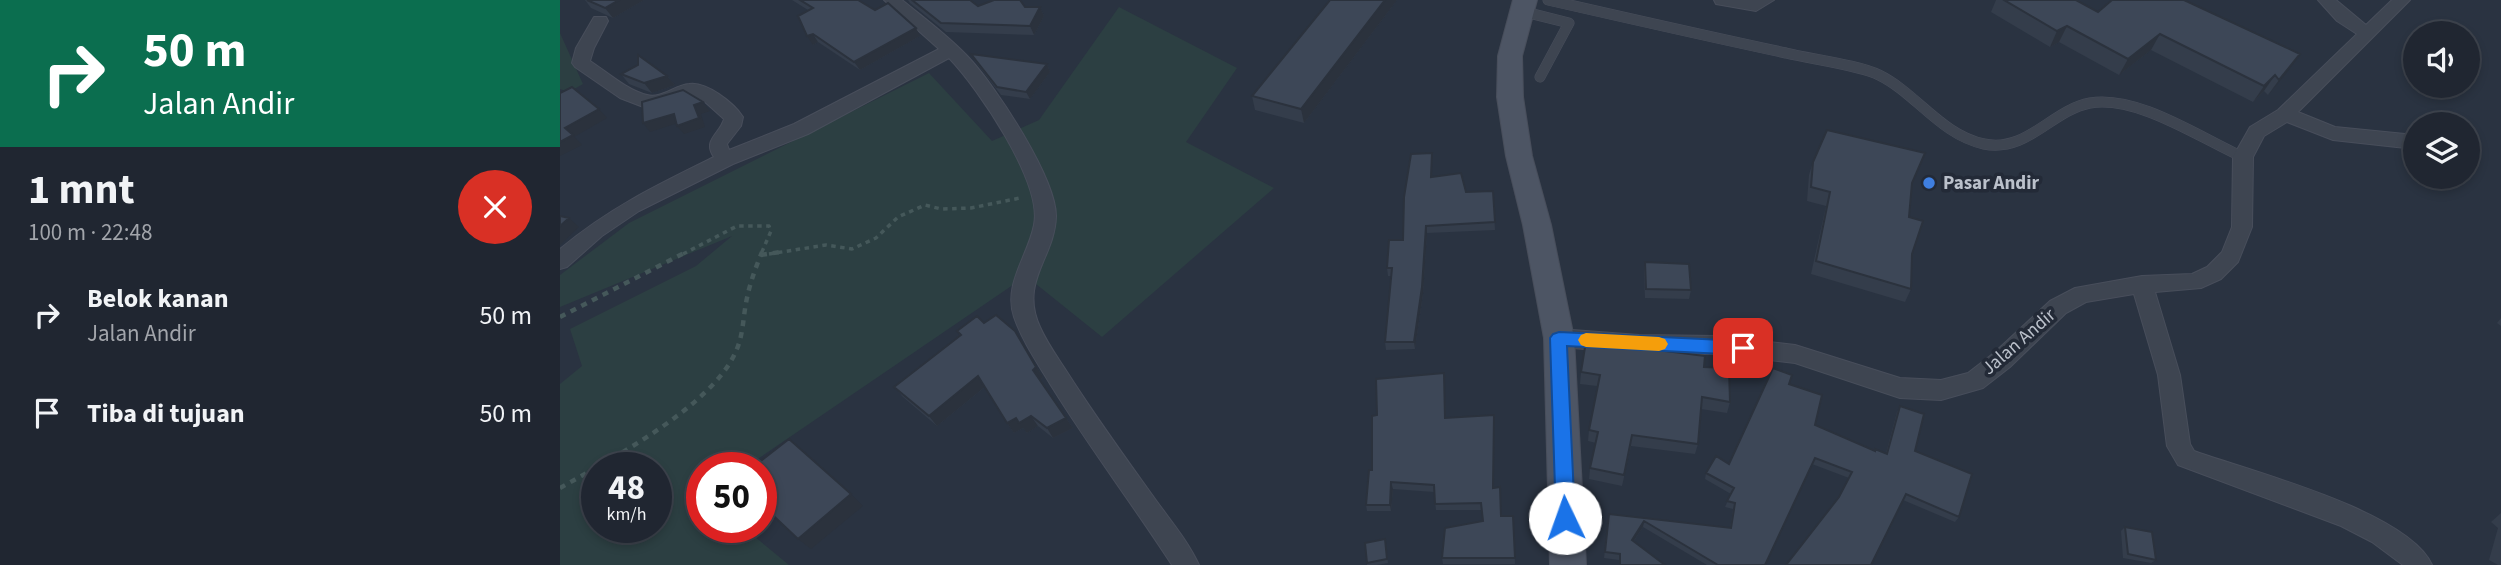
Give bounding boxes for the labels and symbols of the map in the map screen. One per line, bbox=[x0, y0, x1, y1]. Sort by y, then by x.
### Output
place label: Pasar Andir bbox=[1943, 170, 2039, 197]
marker: Pasar Andir bbox=[1921, 175, 1937, 191]
street label: Jalan Andir bbox=[1976, 302, 2062, 382]
pin bbox=[1713, 318, 1773, 378]
speed limit sign: 50 bbox=[686, 452, 777, 543]
position arrow bbox=[1528, 481, 1602, 555]

